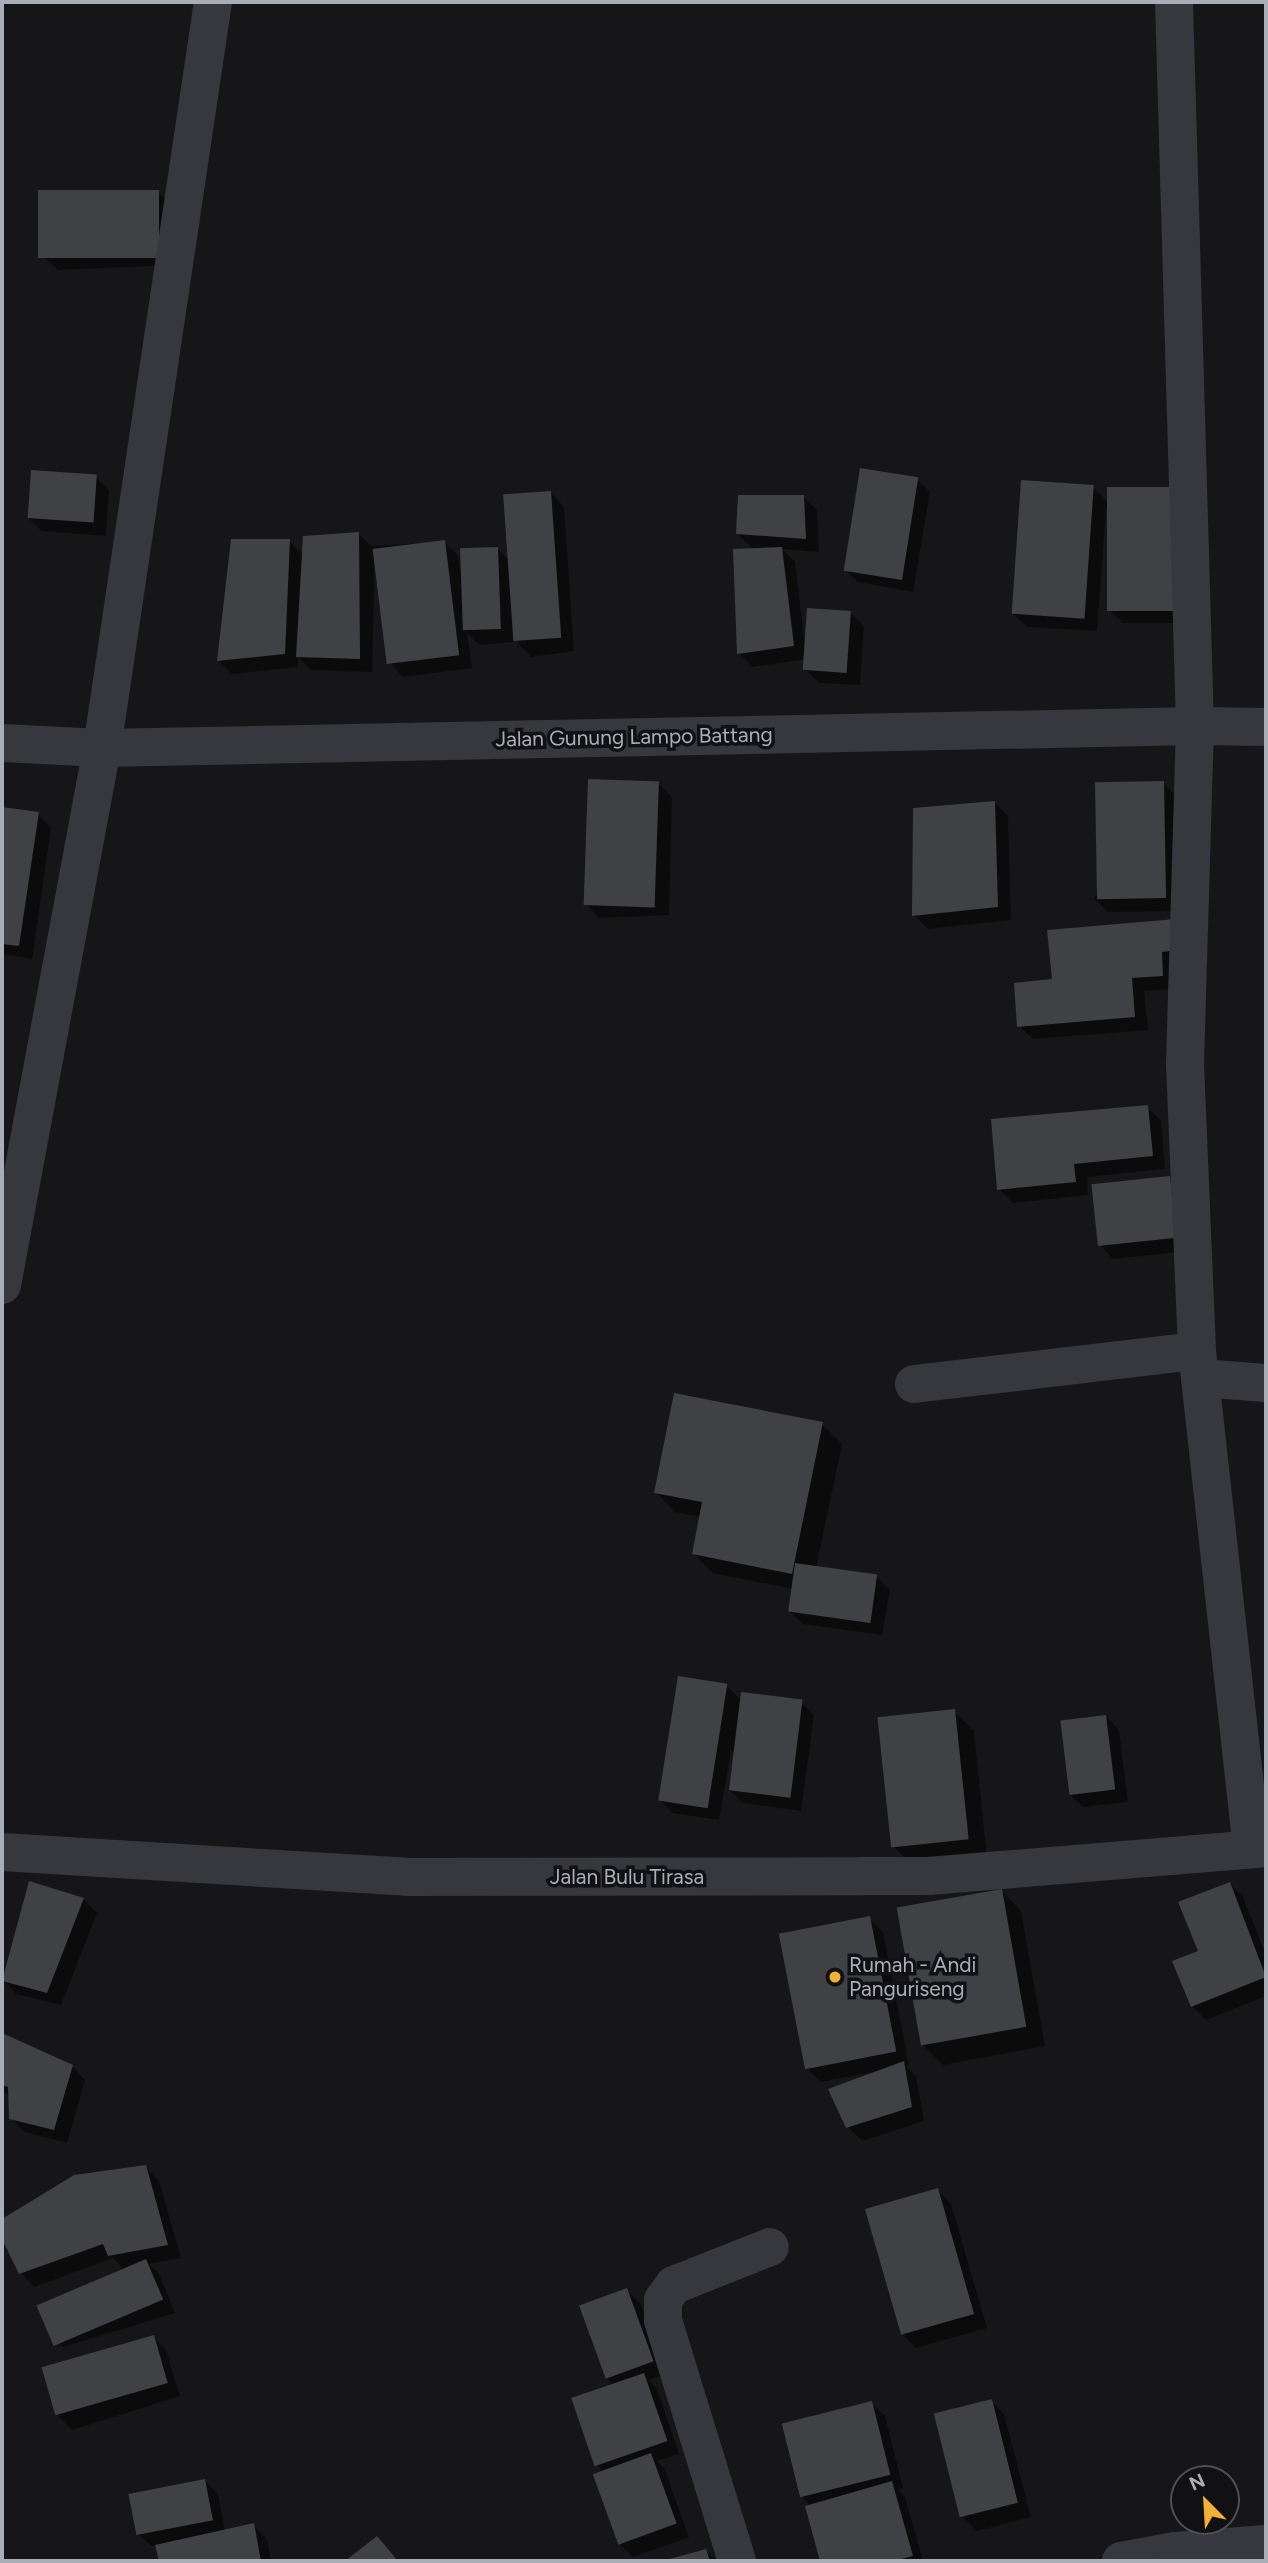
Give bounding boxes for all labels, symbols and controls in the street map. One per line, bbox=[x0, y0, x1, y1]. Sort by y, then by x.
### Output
street label: Jalan Gunung Lampo Battang bbox=[495, 722, 773, 752]
street label: Jalan Bulu Tirasa bbox=[550, 1864, 704, 1890]
place label: Rumah - Andi Panguriseng bbox=[849, 1952, 976, 2002]
marker: Rumah - Andi Panguriseng bbox=[827, 1969, 843, 1985]
north arrow bbox=[1170, 2465, 1240, 2535]
text: N bbox=[1186, 2469, 1208, 2496]

